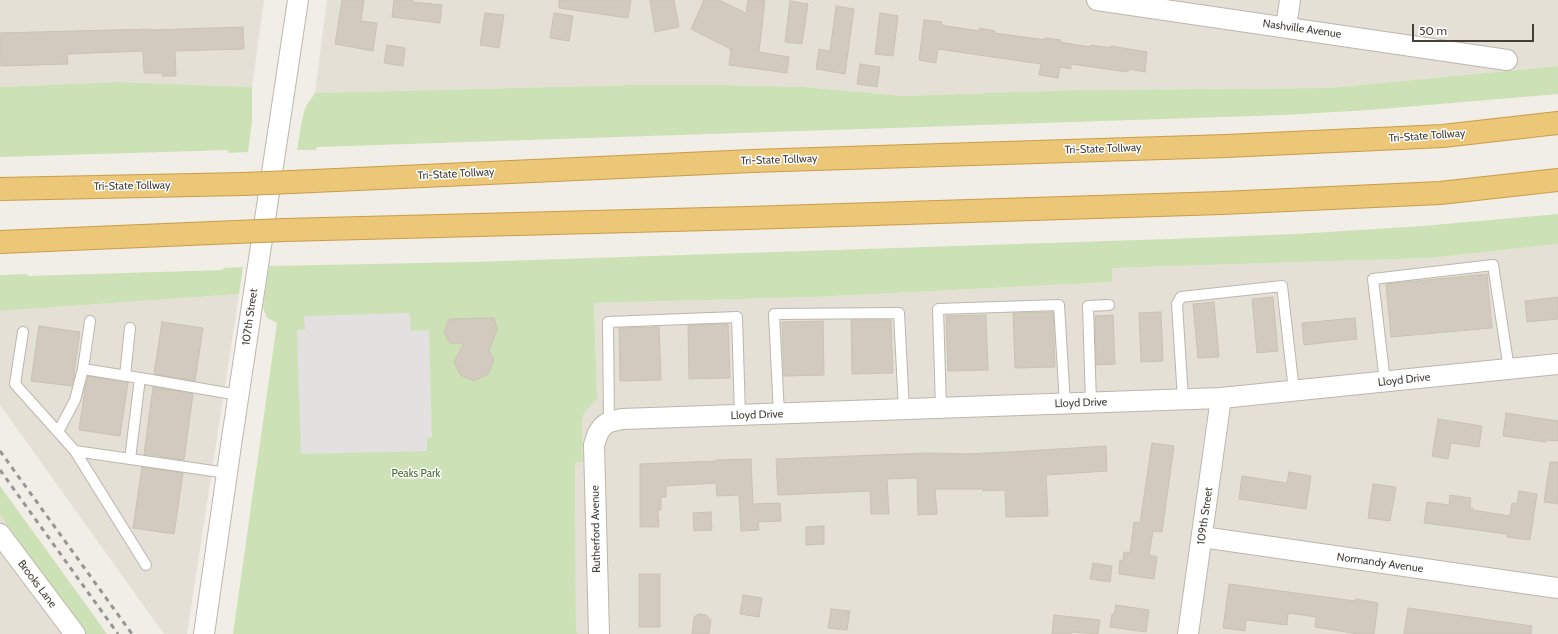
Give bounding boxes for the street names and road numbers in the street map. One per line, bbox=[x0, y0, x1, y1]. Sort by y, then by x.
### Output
street label: Nashville Avenue bbox=[1262, 17, 1342, 41]
street label: Tri-State Tollway bbox=[1388, 127, 1466, 145]
street label: Tri-State Tollway bbox=[1064, 141, 1142, 157]
street label: Tri-State Tollway bbox=[740, 152, 818, 168]
street label: Tri-State Tollway bbox=[417, 165, 495, 183]
street label: Tri-State Tollway bbox=[93, 179, 171, 193]
street label: 107th Street bbox=[239, 288, 261, 346]
street label: Lloyd Drive bbox=[1377, 371, 1431, 389]
street label: Lloyd Drive bbox=[1054, 395, 1108, 411]
street label: Lloyd Drive bbox=[730, 407, 784, 423]
street label: Rutherford Avenue bbox=[589, 485, 603, 573]
street label: 109th Street bbox=[1194, 486, 1216, 546]
street label: Normandy Avenue bbox=[1336, 550, 1424, 576]
street label: Brooks Lane bbox=[15, 557, 59, 611]

